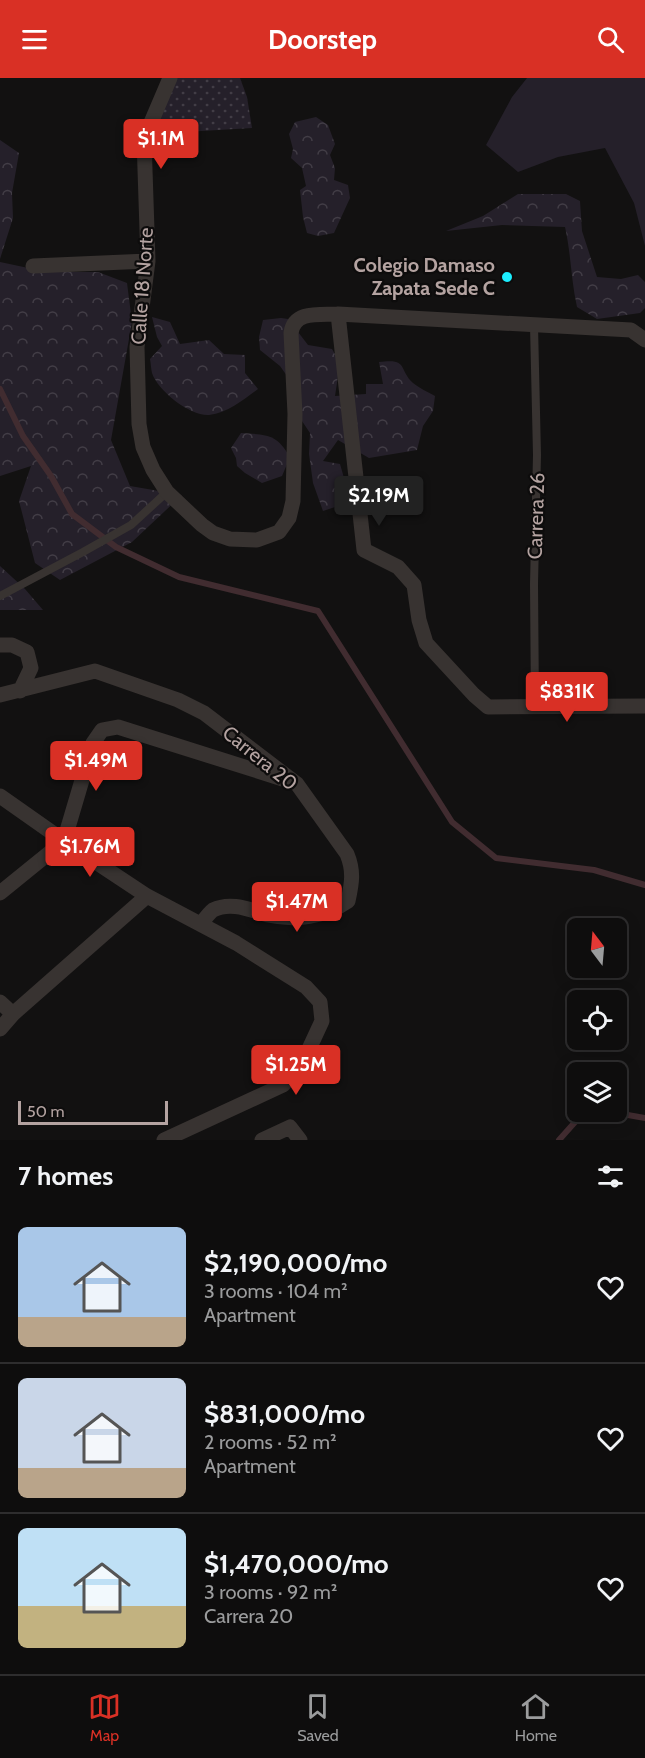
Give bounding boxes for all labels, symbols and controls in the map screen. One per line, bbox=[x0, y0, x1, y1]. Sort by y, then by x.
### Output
icon: menu bbox=[18, 23, 51, 56]
text: Doorstep bbox=[268, 23, 377, 56]
icon: search bbox=[594, 23, 627, 56]
pin: $1.1M bbox=[119, 119, 203, 170]
text: $1.1M bbox=[137, 126, 185, 150]
street label: Calle 18 Norte bbox=[126, 227, 158, 345]
place label: Colegio Damaso Zapata Sede C bbox=[354, 253, 495, 300]
marker: Colegio Damaso Zapata Sede C bbox=[500, 270, 514, 284]
street label: Carrera 26 bbox=[522, 472, 550, 560]
pin: $2.19M bbox=[330, 476, 428, 527]
text: $2.19M bbox=[348, 483, 410, 507]
pin: $831K bbox=[525, 672, 609, 723]
text: $831K bbox=[540, 679, 594, 703]
street label: Carrera 20 bbox=[218, 721, 302, 795]
pin: $1.49M bbox=[47, 741, 145, 792]
text: $1.49M bbox=[64, 748, 128, 772]
pin: $1.76M bbox=[41, 827, 139, 878]
text: $1.76M bbox=[59, 834, 121, 858]
pin: $1.47M bbox=[248, 882, 346, 933]
text: $1.47M bbox=[266, 889, 328, 913]
north arrow bbox=[567, 918, 627, 978]
map controls bbox=[567, 918, 627, 1122]
button: locate bbox=[567, 990, 627, 1050]
pin: $1.25M bbox=[247, 1045, 345, 1096]
text: $1.25M bbox=[265, 1052, 327, 1076]
button: layers bbox=[567, 1062, 627, 1122]
scale bar bbox=[18, 1098, 168, 1126]
text: 50 m bbox=[27, 1102, 64, 1121]
text: 7 homes bbox=[18, 1160, 113, 1192]
icon: filters bbox=[594, 1160, 627, 1193]
text: $2,190,000/mo bbox=[204, 1247, 387, 1279]
icon: home bbox=[66, 1251, 138, 1323]
icon: heart bbox=[594, 1271, 627, 1304]
text: 3 rooms · 104 m² bbox=[204, 1279, 348, 1303]
text: Apartment bbox=[204, 1303, 296, 1327]
text: $831,000/mo bbox=[204, 1398, 365, 1430]
icon: home bbox=[66, 1402, 138, 1474]
icon: heart bbox=[594, 1422, 627, 1455]
text: 2 rooms · 52 m² bbox=[204, 1430, 337, 1454]
text: Apartment bbox=[204, 1454, 296, 1478]
text: $1,470,000/mo bbox=[204, 1548, 389, 1580]
icon: home bbox=[66, 1552, 138, 1624]
icon: heart bbox=[594, 1572, 627, 1605]
text: 3 rooms · 92 m² bbox=[204, 1580, 337, 1604]
text: Carrera 20 bbox=[204, 1604, 293, 1628]
tab: Map bbox=[88, 1690, 121, 1745]
tab: Saved bbox=[297, 1690, 339, 1745]
tab: Home bbox=[515, 1690, 557, 1745]

